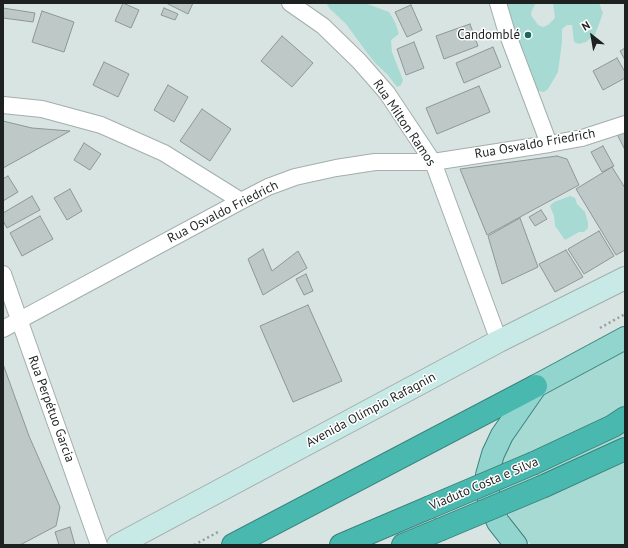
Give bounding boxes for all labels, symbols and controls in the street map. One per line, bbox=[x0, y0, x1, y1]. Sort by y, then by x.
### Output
north arrow bbox=[572, 16, 612, 56]
text: N bbox=[579, 18, 593, 34]
place label: Candomblé bbox=[457, 27, 520, 43]
marker: Candomblé bbox=[523, 30, 533, 40]
street label: Rua Milton Ramos bbox=[369, 77, 439, 169]
street label: Rua Osvaldo Friedrich bbox=[474, 126, 596, 162]
street label: Rua Osvaldo Friedrich bbox=[165, 177, 281, 247]
street label: Rua Perpétuo Garcia bbox=[24, 353, 78, 465]
street label: Avenida Olímpio Rafagnin bbox=[304, 369, 438, 451]
street label: Viaduto Costa e Silva bbox=[427, 454, 541, 514]

